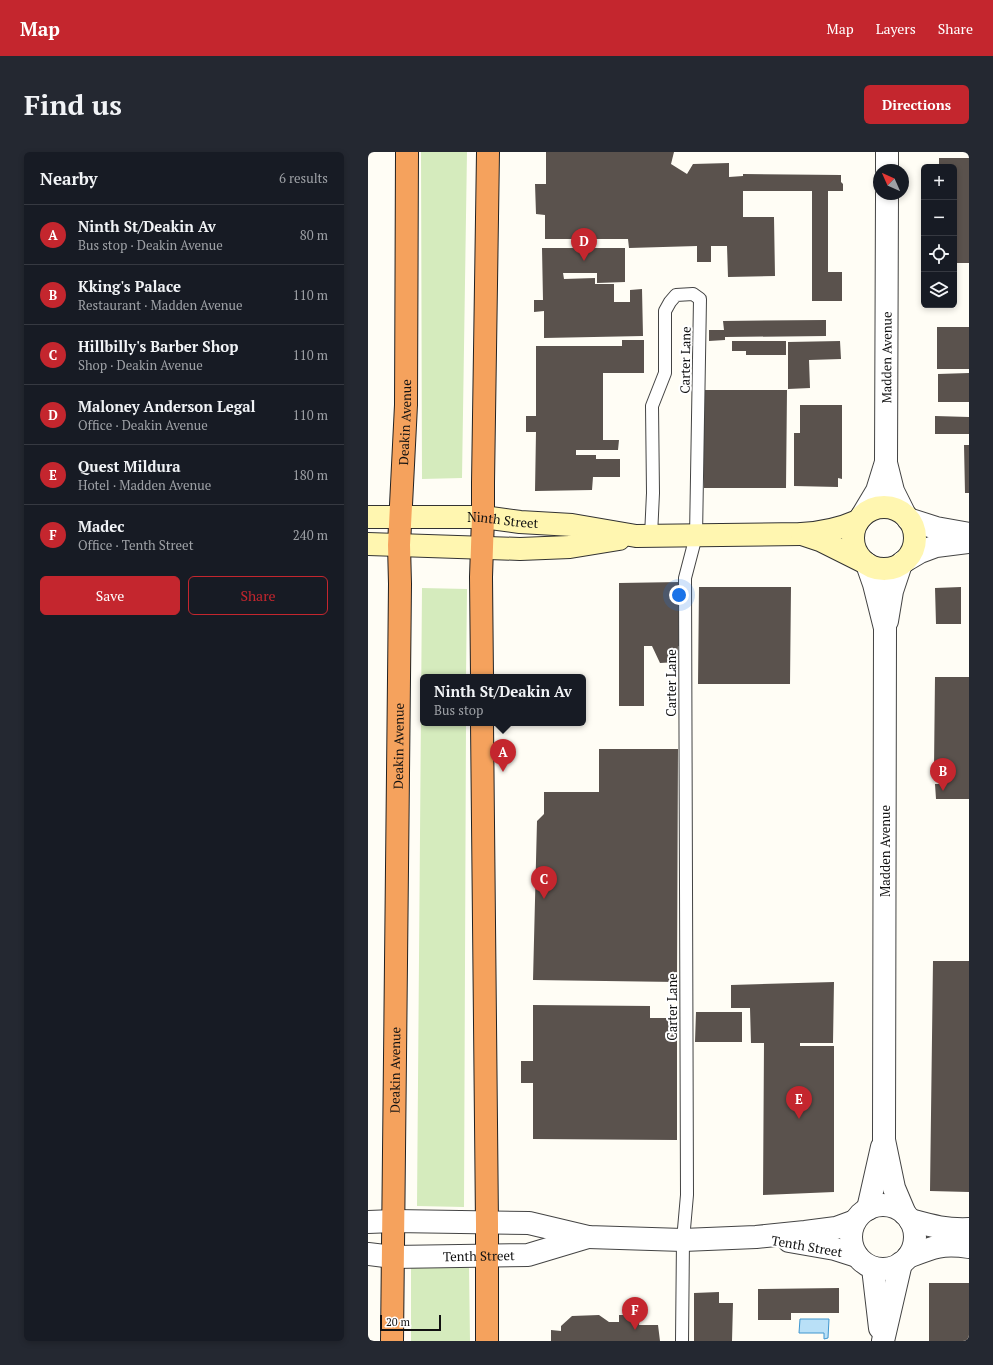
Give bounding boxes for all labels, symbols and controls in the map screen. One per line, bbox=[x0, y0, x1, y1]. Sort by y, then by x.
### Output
text: Map bbox=[20, 16, 60, 41]
text: Map bbox=[827, 19, 854, 38]
text: Layers bbox=[876, 19, 916, 38]
text: Share bbox=[938, 19, 973, 38]
button: Directions bbox=[864, 85, 969, 124]
text: Find us bbox=[24, 86, 122, 123]
north arrow bbox=[873, 164, 909, 200]
map controls bbox=[921, 164, 957, 308]
button: + bbox=[921, 164, 957, 200]
text: Nearby bbox=[40, 167, 98, 190]
text: 6 results bbox=[279, 169, 328, 187]
button: − bbox=[921, 200, 957, 236]
text: Ninth St/Deakin Av bbox=[78, 216, 216, 236]
text: A bbox=[48, 226, 58, 244]
text: 80 m bbox=[300, 226, 328, 244]
pin: D bbox=[571, 228, 597, 261]
text: Bus stop · Deakin Avenue bbox=[78, 236, 223, 254]
button: locate bbox=[921, 236, 957, 272]
button: layers bbox=[921, 272, 957, 308]
text: Kking's Palace bbox=[78, 276, 181, 296]
text: B bbox=[49, 286, 57, 304]
text: 110 m bbox=[293, 286, 328, 304]
text: Restaurant · Madden Avenue bbox=[78, 296, 243, 314]
street label: Madden Avenue bbox=[877, 311, 896, 404]
street label: Carter Lane bbox=[675, 326, 695, 394]
text: Hillbilly's Barber Shop bbox=[78, 336, 238, 356]
text: C bbox=[49, 346, 57, 364]
text: 110 m bbox=[293, 346, 328, 364]
text: Shop · Deakin Avenue bbox=[78, 356, 203, 374]
street label: Deakin Avenue bbox=[394, 379, 415, 466]
text: Maloney Anderson Legal bbox=[78, 396, 256, 416]
text: D bbox=[48, 406, 58, 424]
text: 110 m bbox=[293, 406, 328, 424]
text: Office · Deakin Avenue bbox=[78, 416, 208, 434]
text: Quest Mildura bbox=[78, 456, 181, 476]
text: E bbox=[49, 466, 57, 484]
text: 180 m bbox=[293, 466, 328, 484]
text: Hotel · Madden Avenue bbox=[78, 476, 211, 494]
street label: Ninth Street bbox=[467, 508, 539, 532]
text: Madec bbox=[78, 516, 125, 536]
text: F bbox=[49, 526, 57, 544]
text: 240 m bbox=[293, 526, 328, 544]
text: Office · Tenth Street bbox=[78, 536, 193, 554]
button: Save bbox=[40, 576, 180, 615]
button: Share bbox=[188, 576, 328, 615]
your location bbox=[669, 585, 689, 605]
street label: Carter Lane bbox=[662, 649, 680, 717]
popup bbox=[420, 674, 586, 726]
text: Ninth St/Deakin Av bbox=[434, 681, 572, 701]
text: Bus stop bbox=[434, 701, 483, 719]
street label: Deakin Avenue bbox=[389, 703, 408, 789]
pin: A bbox=[490, 739, 516, 772]
pin: B bbox=[930, 758, 956, 791]
street label: Madden Avenue bbox=[876, 805, 894, 897]
pin: C bbox=[531, 866, 557, 899]
street label: Carter Lane bbox=[663, 973, 681, 1041]
street label: Deakin Avenue bbox=[385, 1027, 404, 1113]
pin: E bbox=[786, 1086, 812, 1119]
street label: Tenth Street bbox=[770, 1231, 844, 1261]
street label: Tenth Street bbox=[443, 1246, 515, 1265]
pin: F bbox=[622, 1297, 648, 1330]
scale bar bbox=[380, 1313, 441, 1332]
text: 20 m bbox=[386, 1315, 410, 1329]

